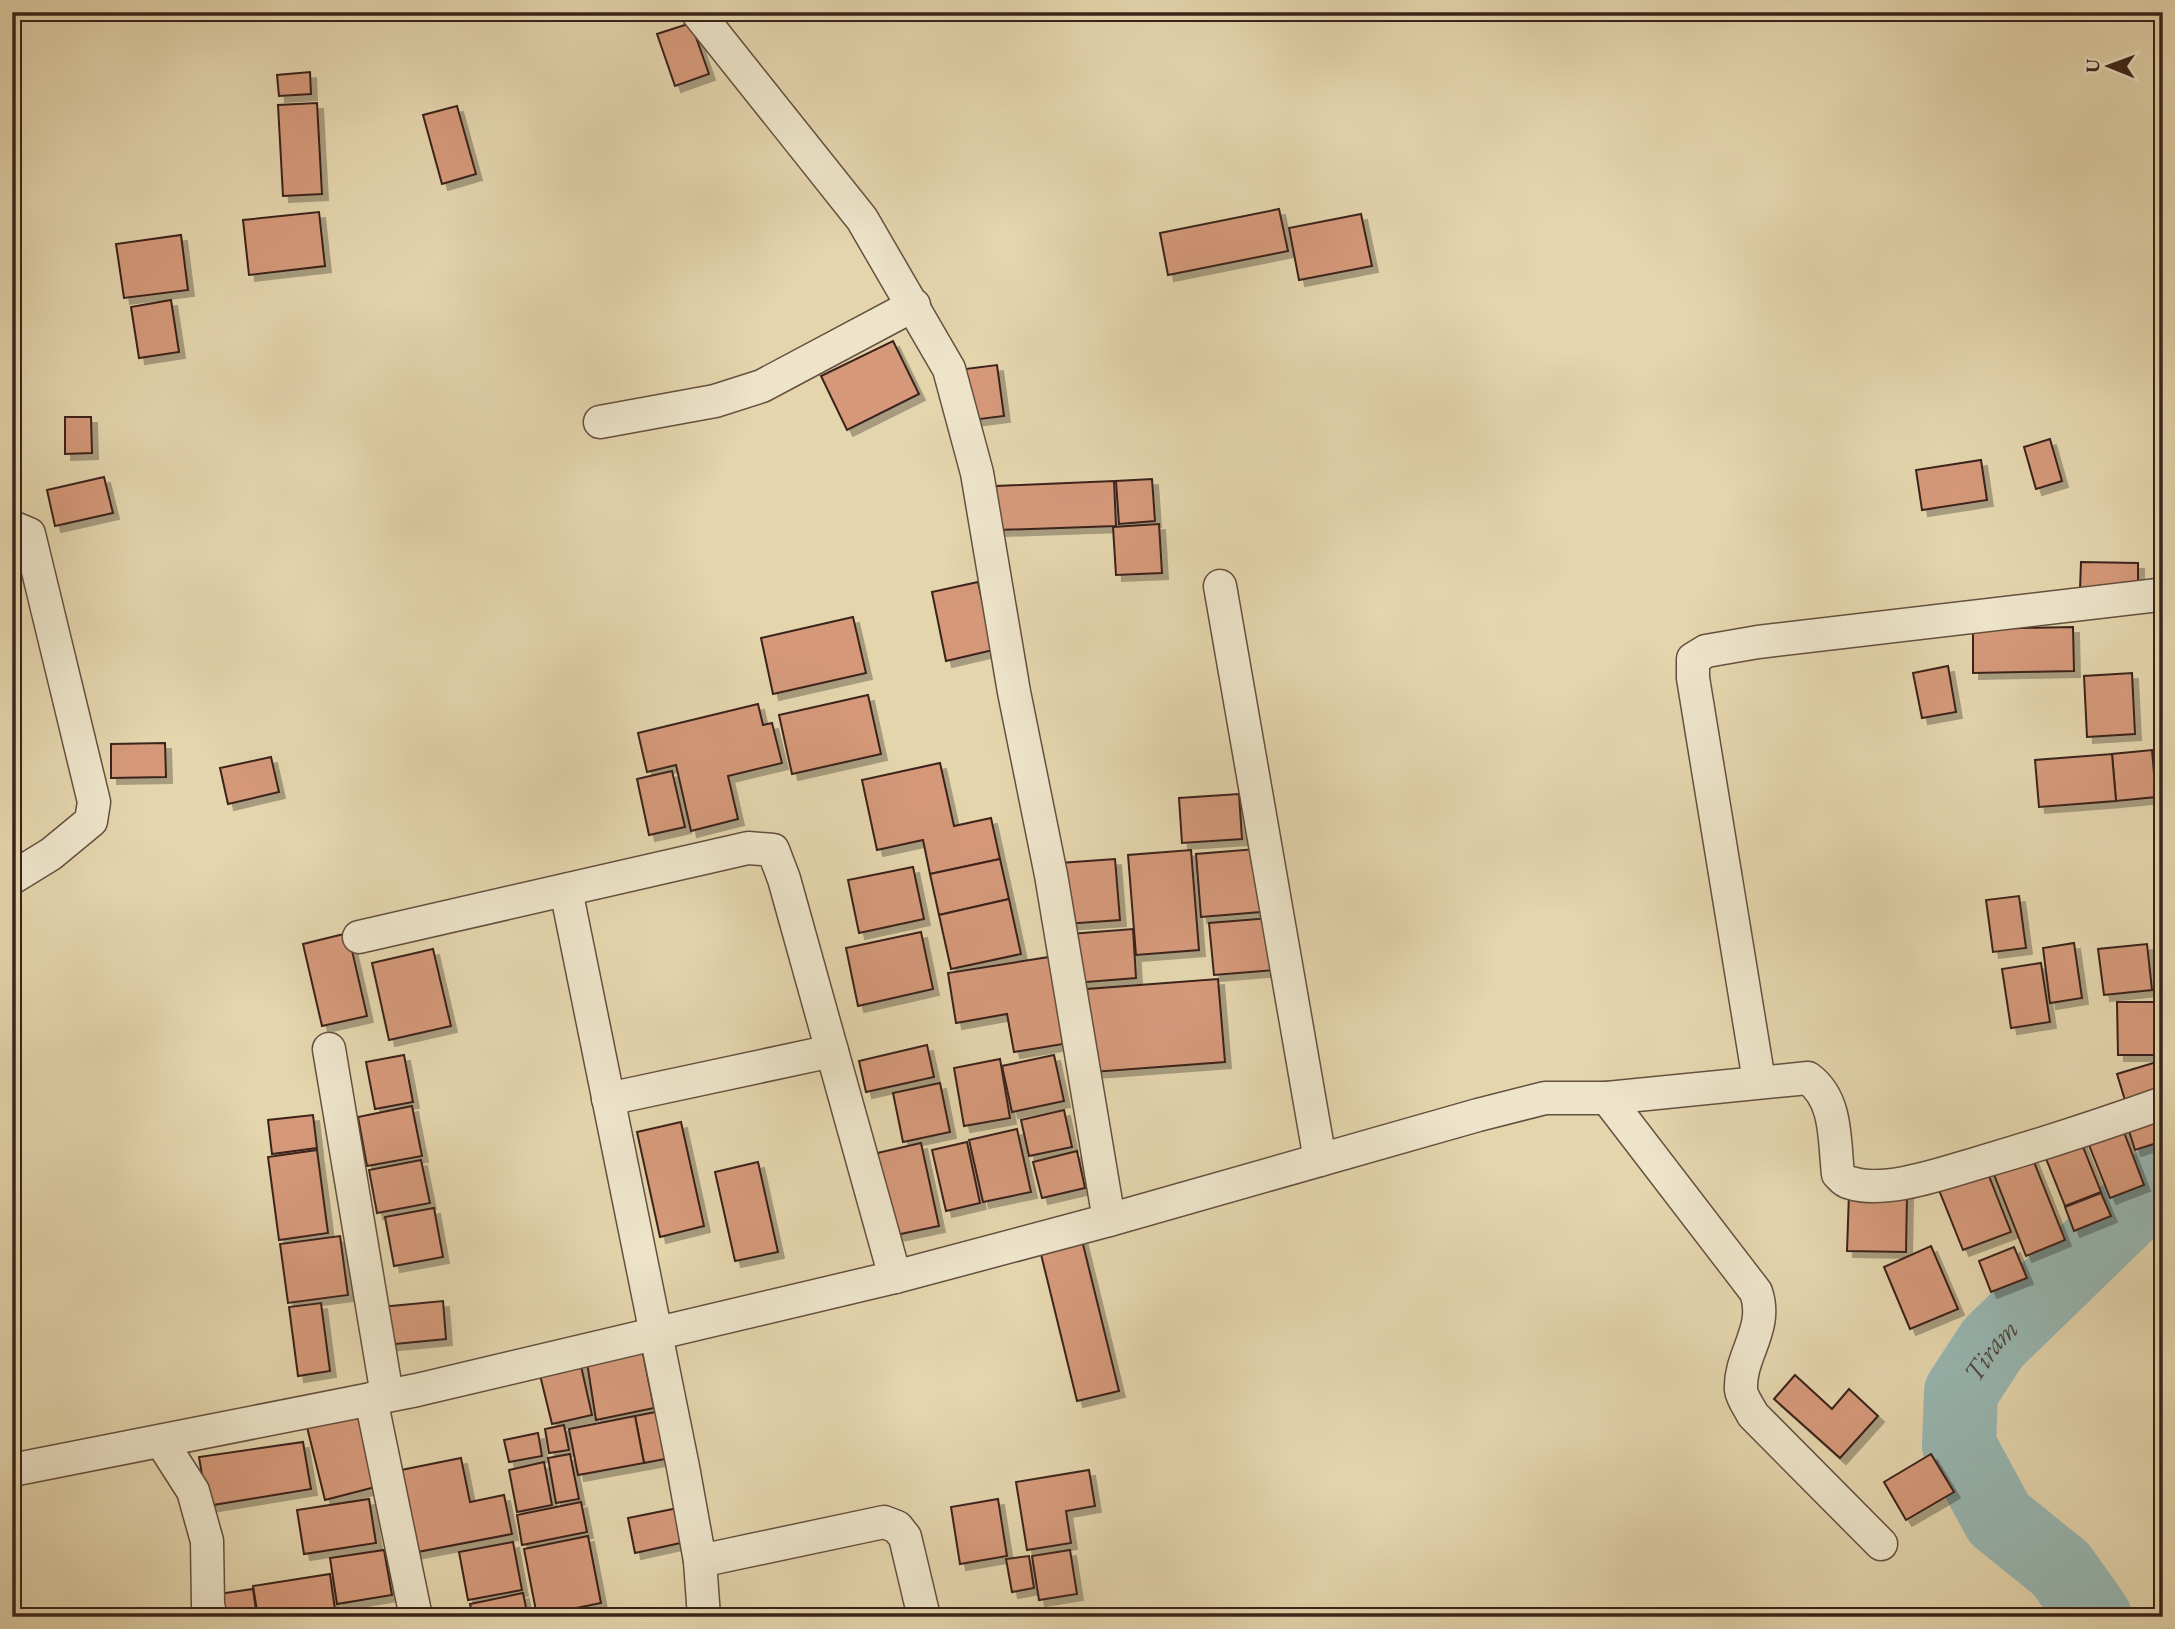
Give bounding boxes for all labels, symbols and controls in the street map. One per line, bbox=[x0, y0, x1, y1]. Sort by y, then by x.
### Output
north arrow bbox=[2074, 32, 2144, 102]
text: U bbox=[2080, 58, 2105, 73]
water label: Tiram bbox=[1955, 1311, 2026, 1388]

